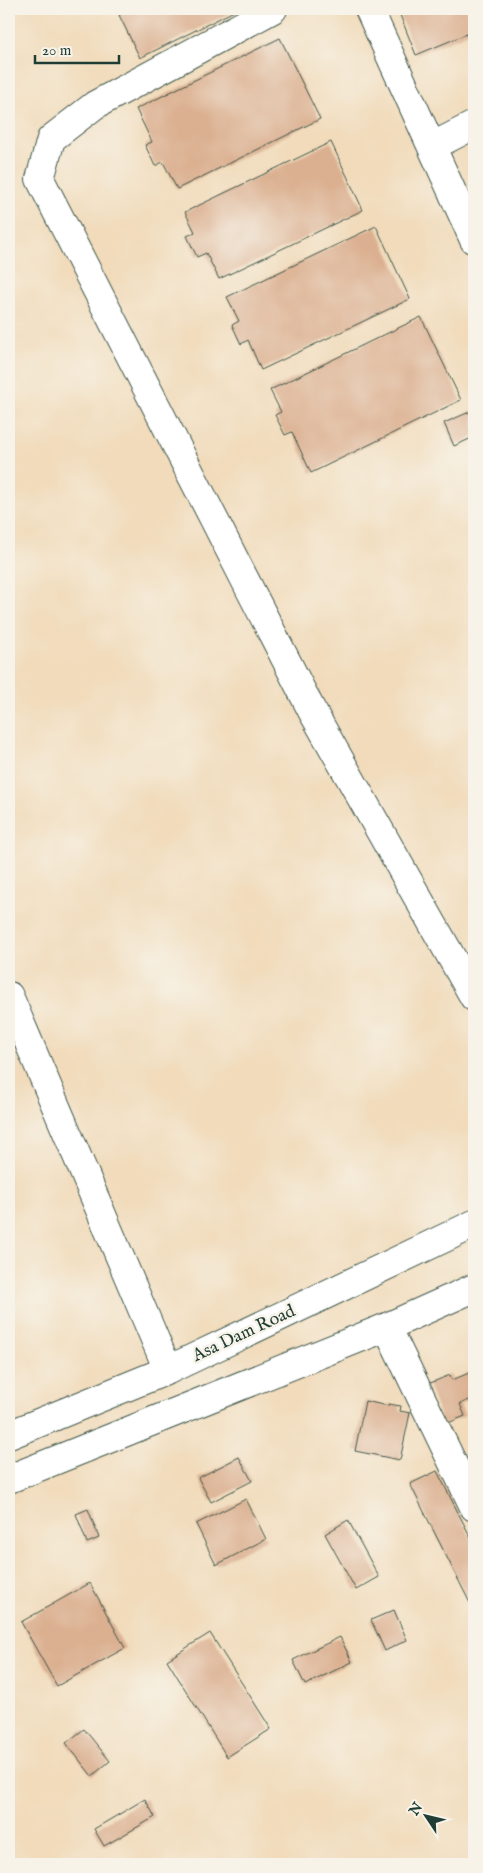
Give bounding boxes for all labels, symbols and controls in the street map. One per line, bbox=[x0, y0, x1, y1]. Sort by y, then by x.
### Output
scale bar bbox=[35, 32, 119, 64]
text: 20 m bbox=[42, 41, 72, 60]
street label: Asa Dam Road bbox=[188, 1300, 299, 1368]
north arrow bbox=[400, 1790, 450, 1840]
text: N bbox=[405, 1799, 427, 1820]

